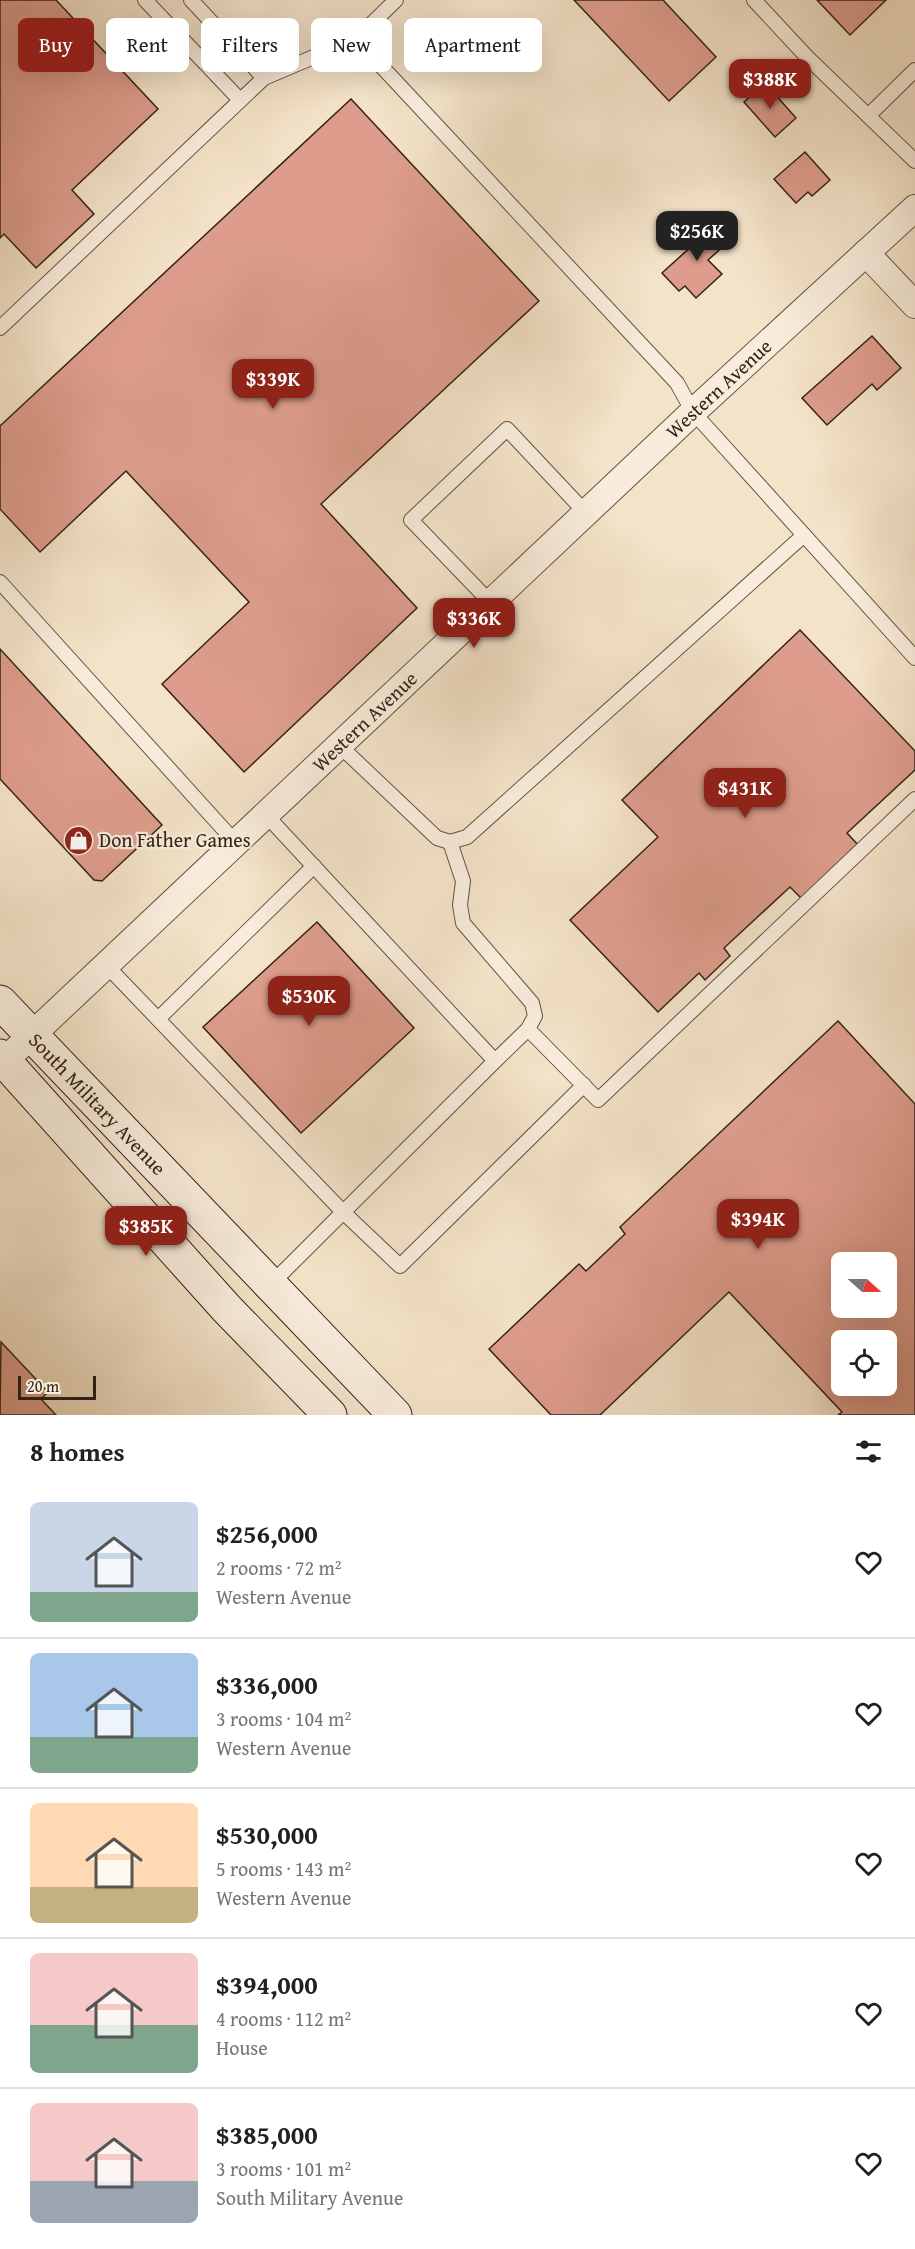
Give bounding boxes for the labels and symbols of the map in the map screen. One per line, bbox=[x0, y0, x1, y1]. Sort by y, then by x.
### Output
pin: $388K bbox=[728, 59, 812, 110]
pin: $256K bbox=[655, 211, 739, 262]
street label: Western Avenue bbox=[659, 332, 778, 445]
pin: $339K bbox=[231, 359, 315, 410]
pin: $336K bbox=[432, 598, 516, 649]
street label: Western Avenue bbox=[305, 664, 424, 778]
pin: $431K bbox=[703, 768, 787, 819]
shop icon: Don Father Games bbox=[62, 824, 94, 856]
place label: Don Father Games bbox=[99, 825, 251, 854]
pin: $530K bbox=[267, 976, 351, 1027]
street label: South Military Avenue bbox=[23, 1026, 173, 1181]
pin: $394K bbox=[716, 1199, 800, 1250]
pin: $385K bbox=[104, 1206, 188, 1257]
north arrow bbox=[831, 1252, 897, 1318]
scale bar bbox=[18, 1373, 96, 1400]

